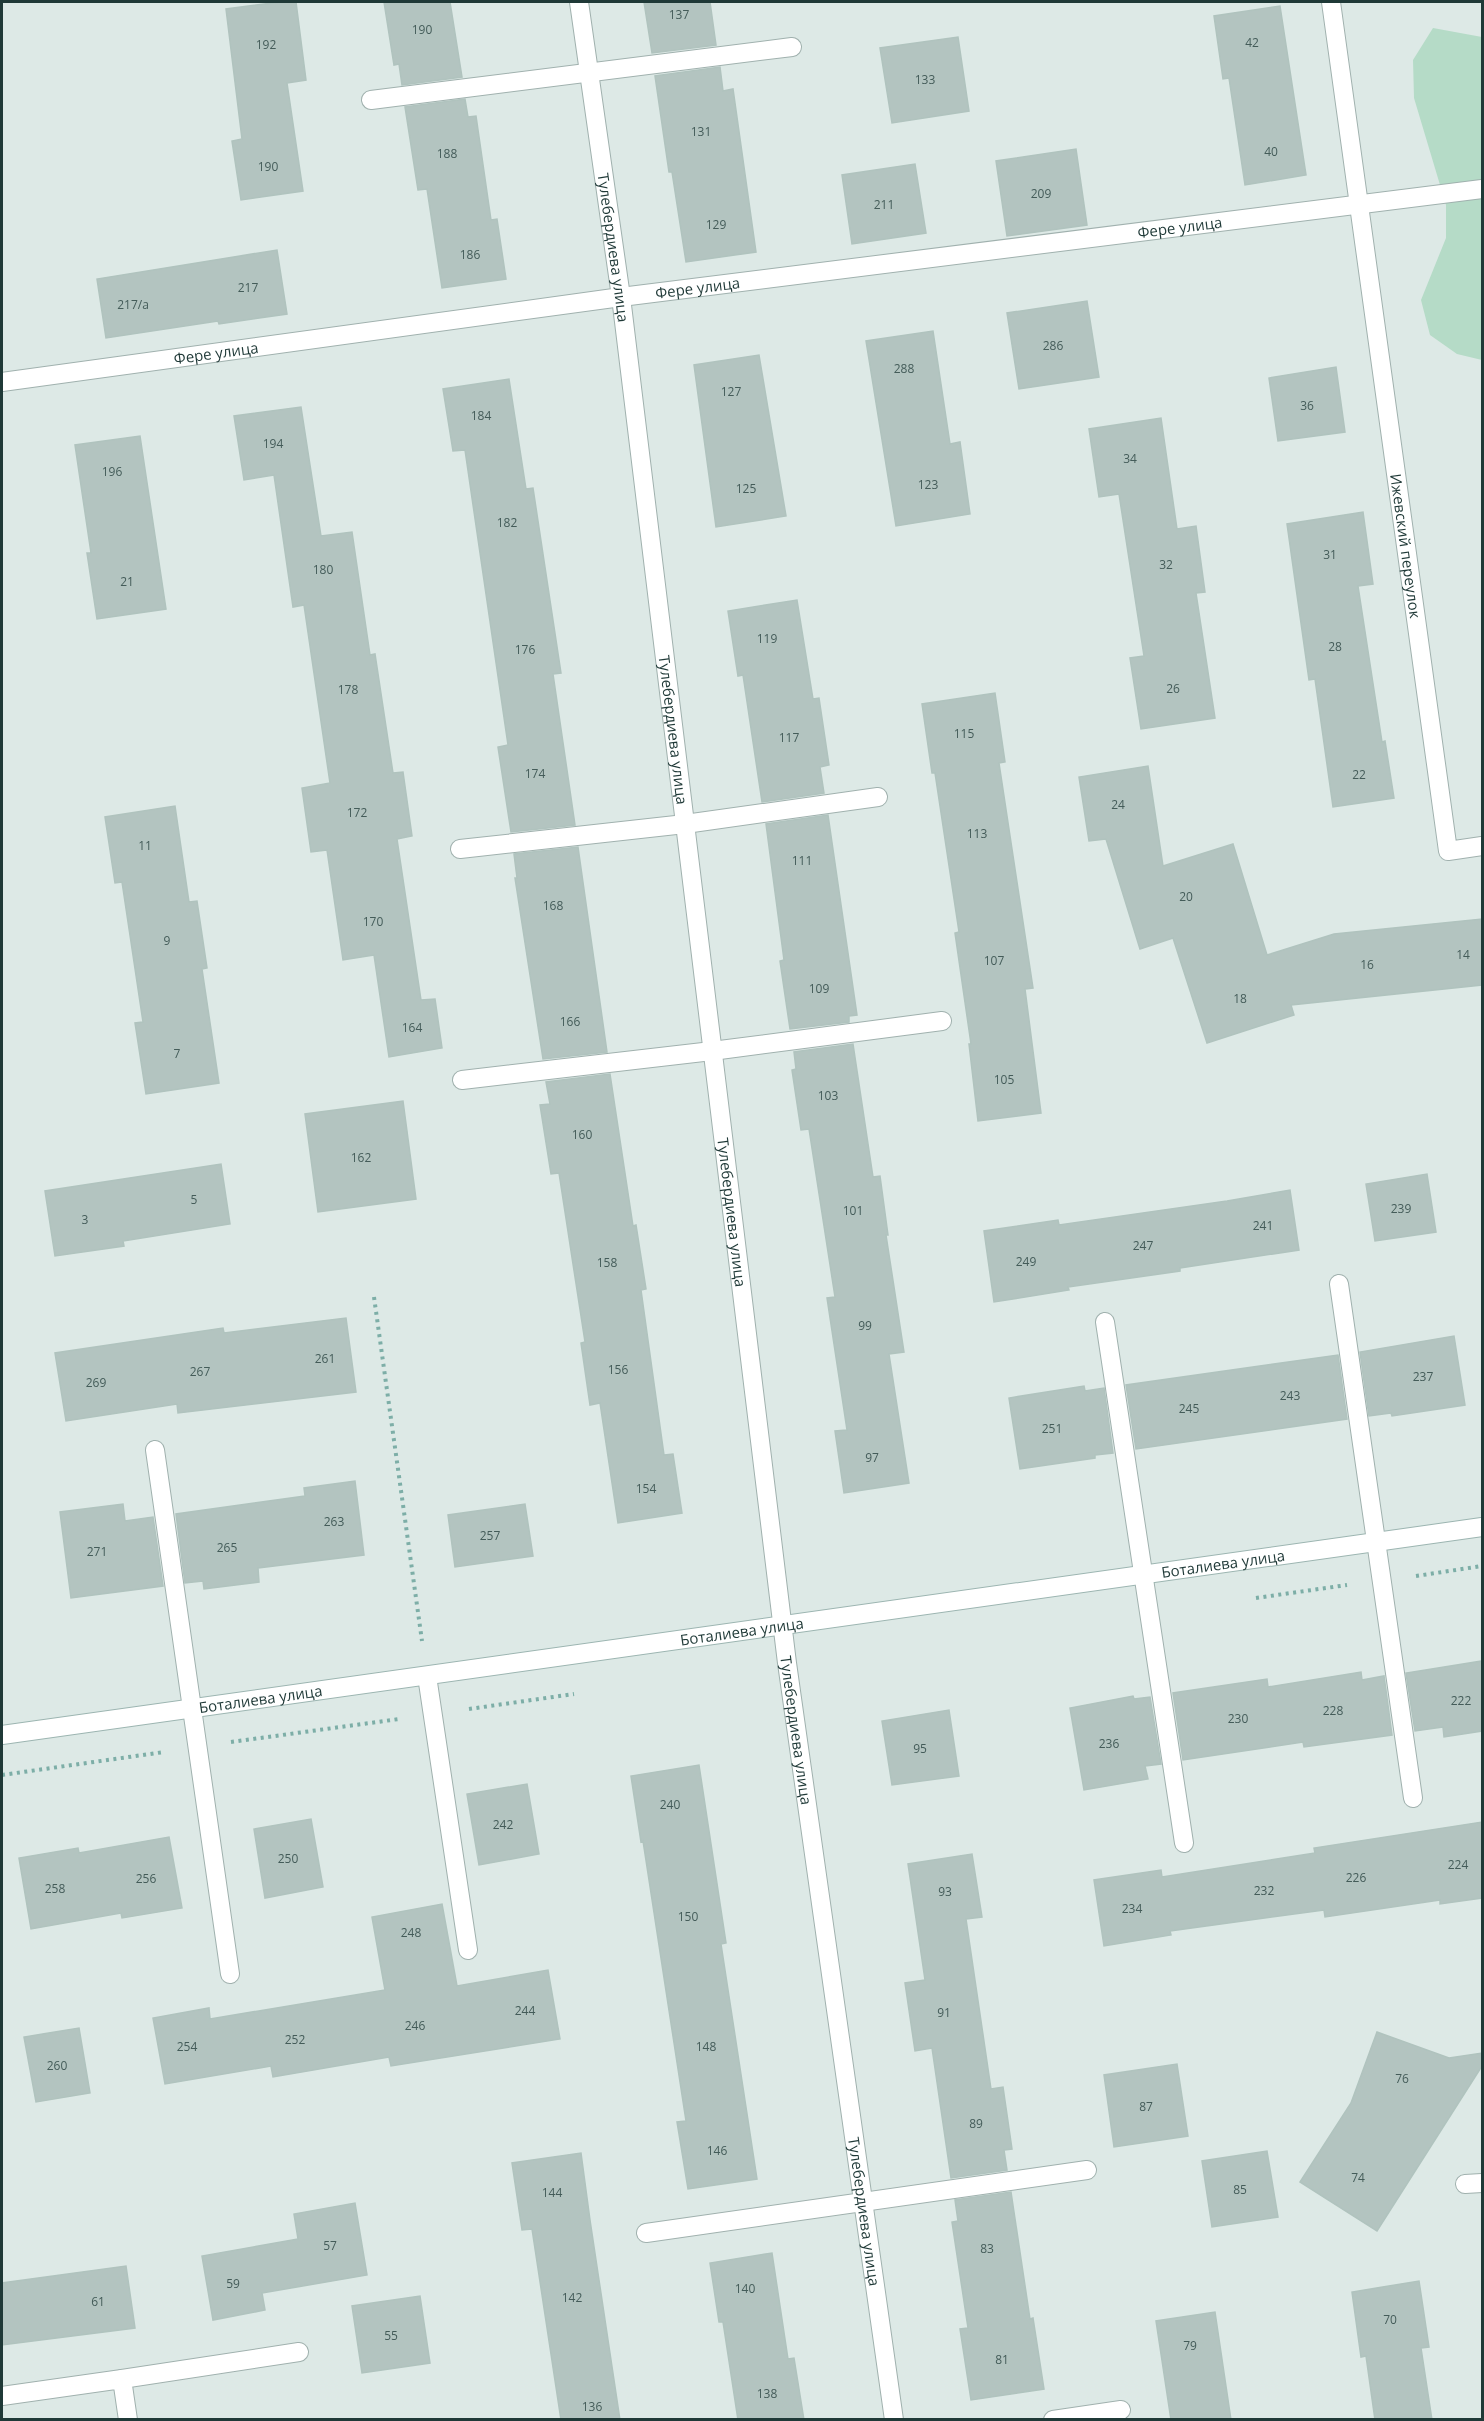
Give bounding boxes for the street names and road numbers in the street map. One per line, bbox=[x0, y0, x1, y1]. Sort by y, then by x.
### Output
street label: Тулебердиева улица bbox=[593, 172, 634, 323]
street label: Фере улица bbox=[1136, 212, 1223, 242]
street label: Фере улица bbox=[654, 272, 741, 303]
street label: Фере улица bbox=[172, 337, 260, 368]
street label: Ижевский переулок bbox=[1386, 472, 1426, 620]
street label: Тулебердиева улица bbox=[655, 654, 693, 806]
street label: Тулебердиева улица bbox=[713, 1137, 751, 1288]
street label: Боталиева улица bbox=[1160, 1545, 1286, 1582]
street label: Боталиева улица bbox=[679, 1612, 805, 1650]
street label: Тулебердиева улица bbox=[776, 1655, 817, 1806]
street label: Боталиева улица bbox=[197, 1680, 323, 1717]
street label: Тулебердиева улица bbox=[844, 2136, 885, 2287]

